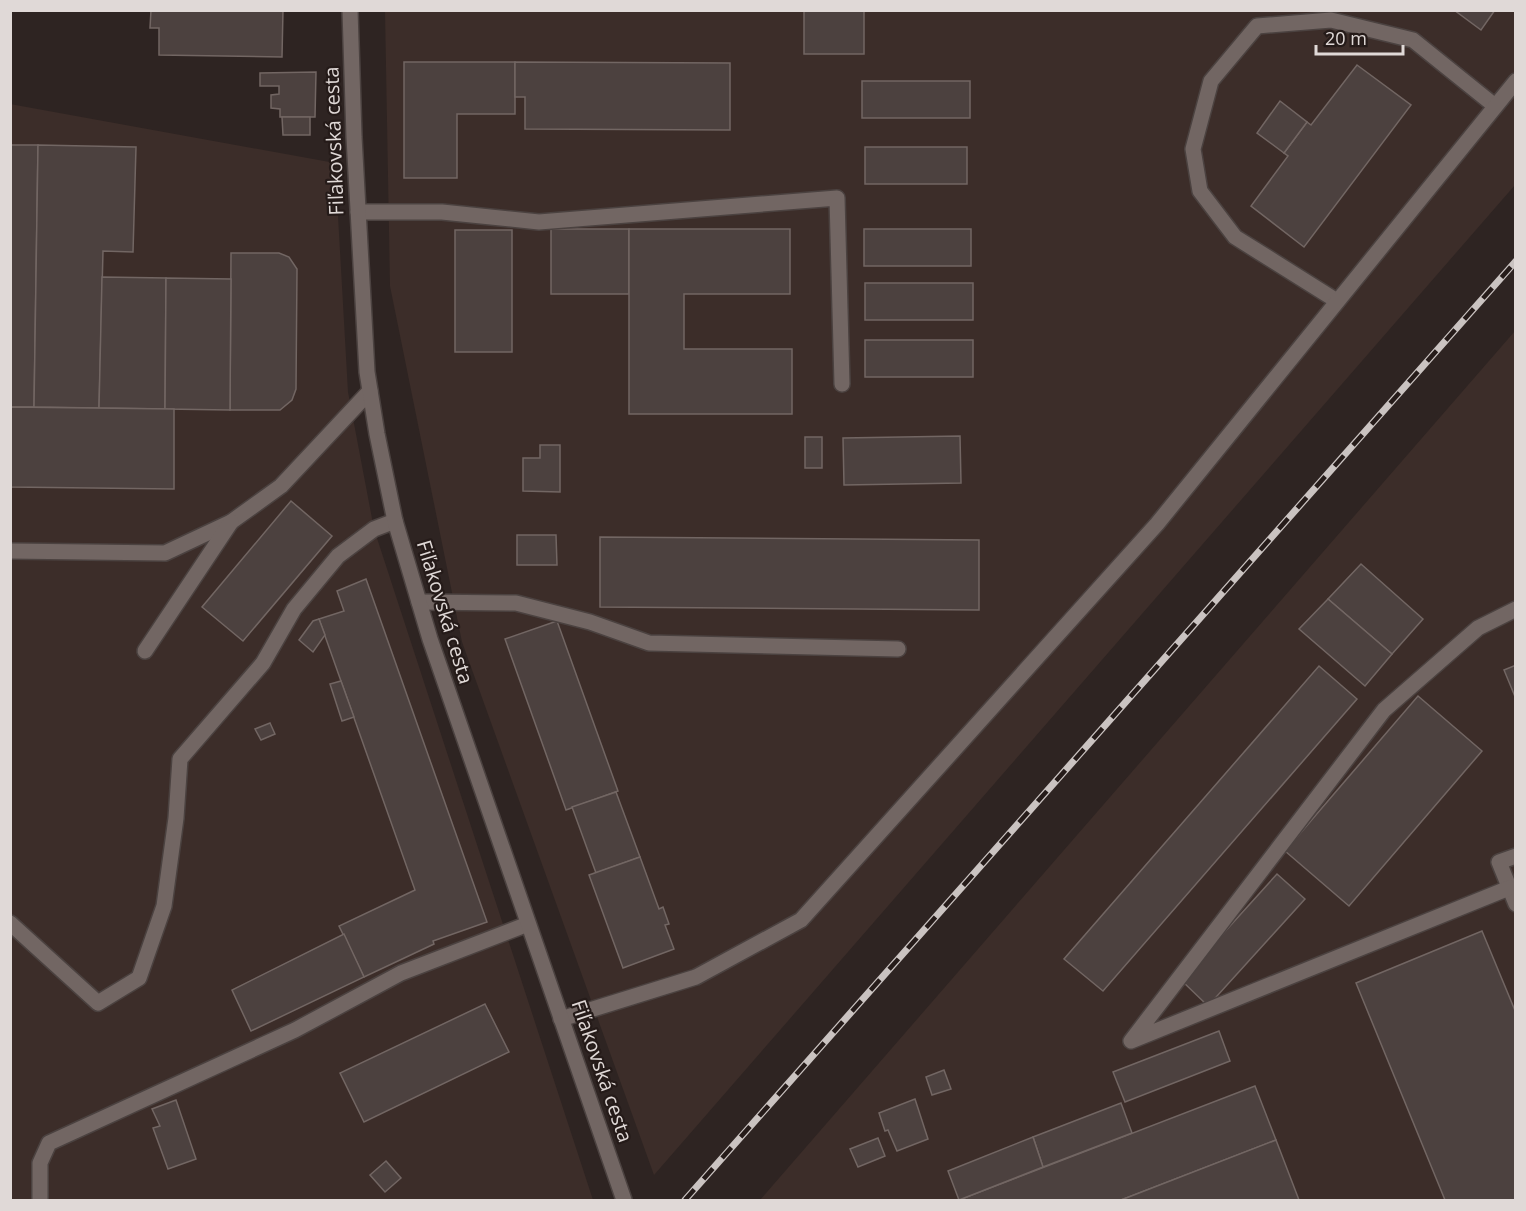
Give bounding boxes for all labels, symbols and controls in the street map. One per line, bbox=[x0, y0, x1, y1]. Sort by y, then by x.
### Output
scale bar bbox=[1316, 18, 1403, 56]
text: 20 m bbox=[1325, 26, 1367, 50]
street label: Fiľakovská cesta bbox=[317, 66, 350, 216]
street label: Fiľakovská cesta bbox=[411, 537, 480, 687]
street label: Fiľakovská cesta bbox=[565, 996, 639, 1146]

